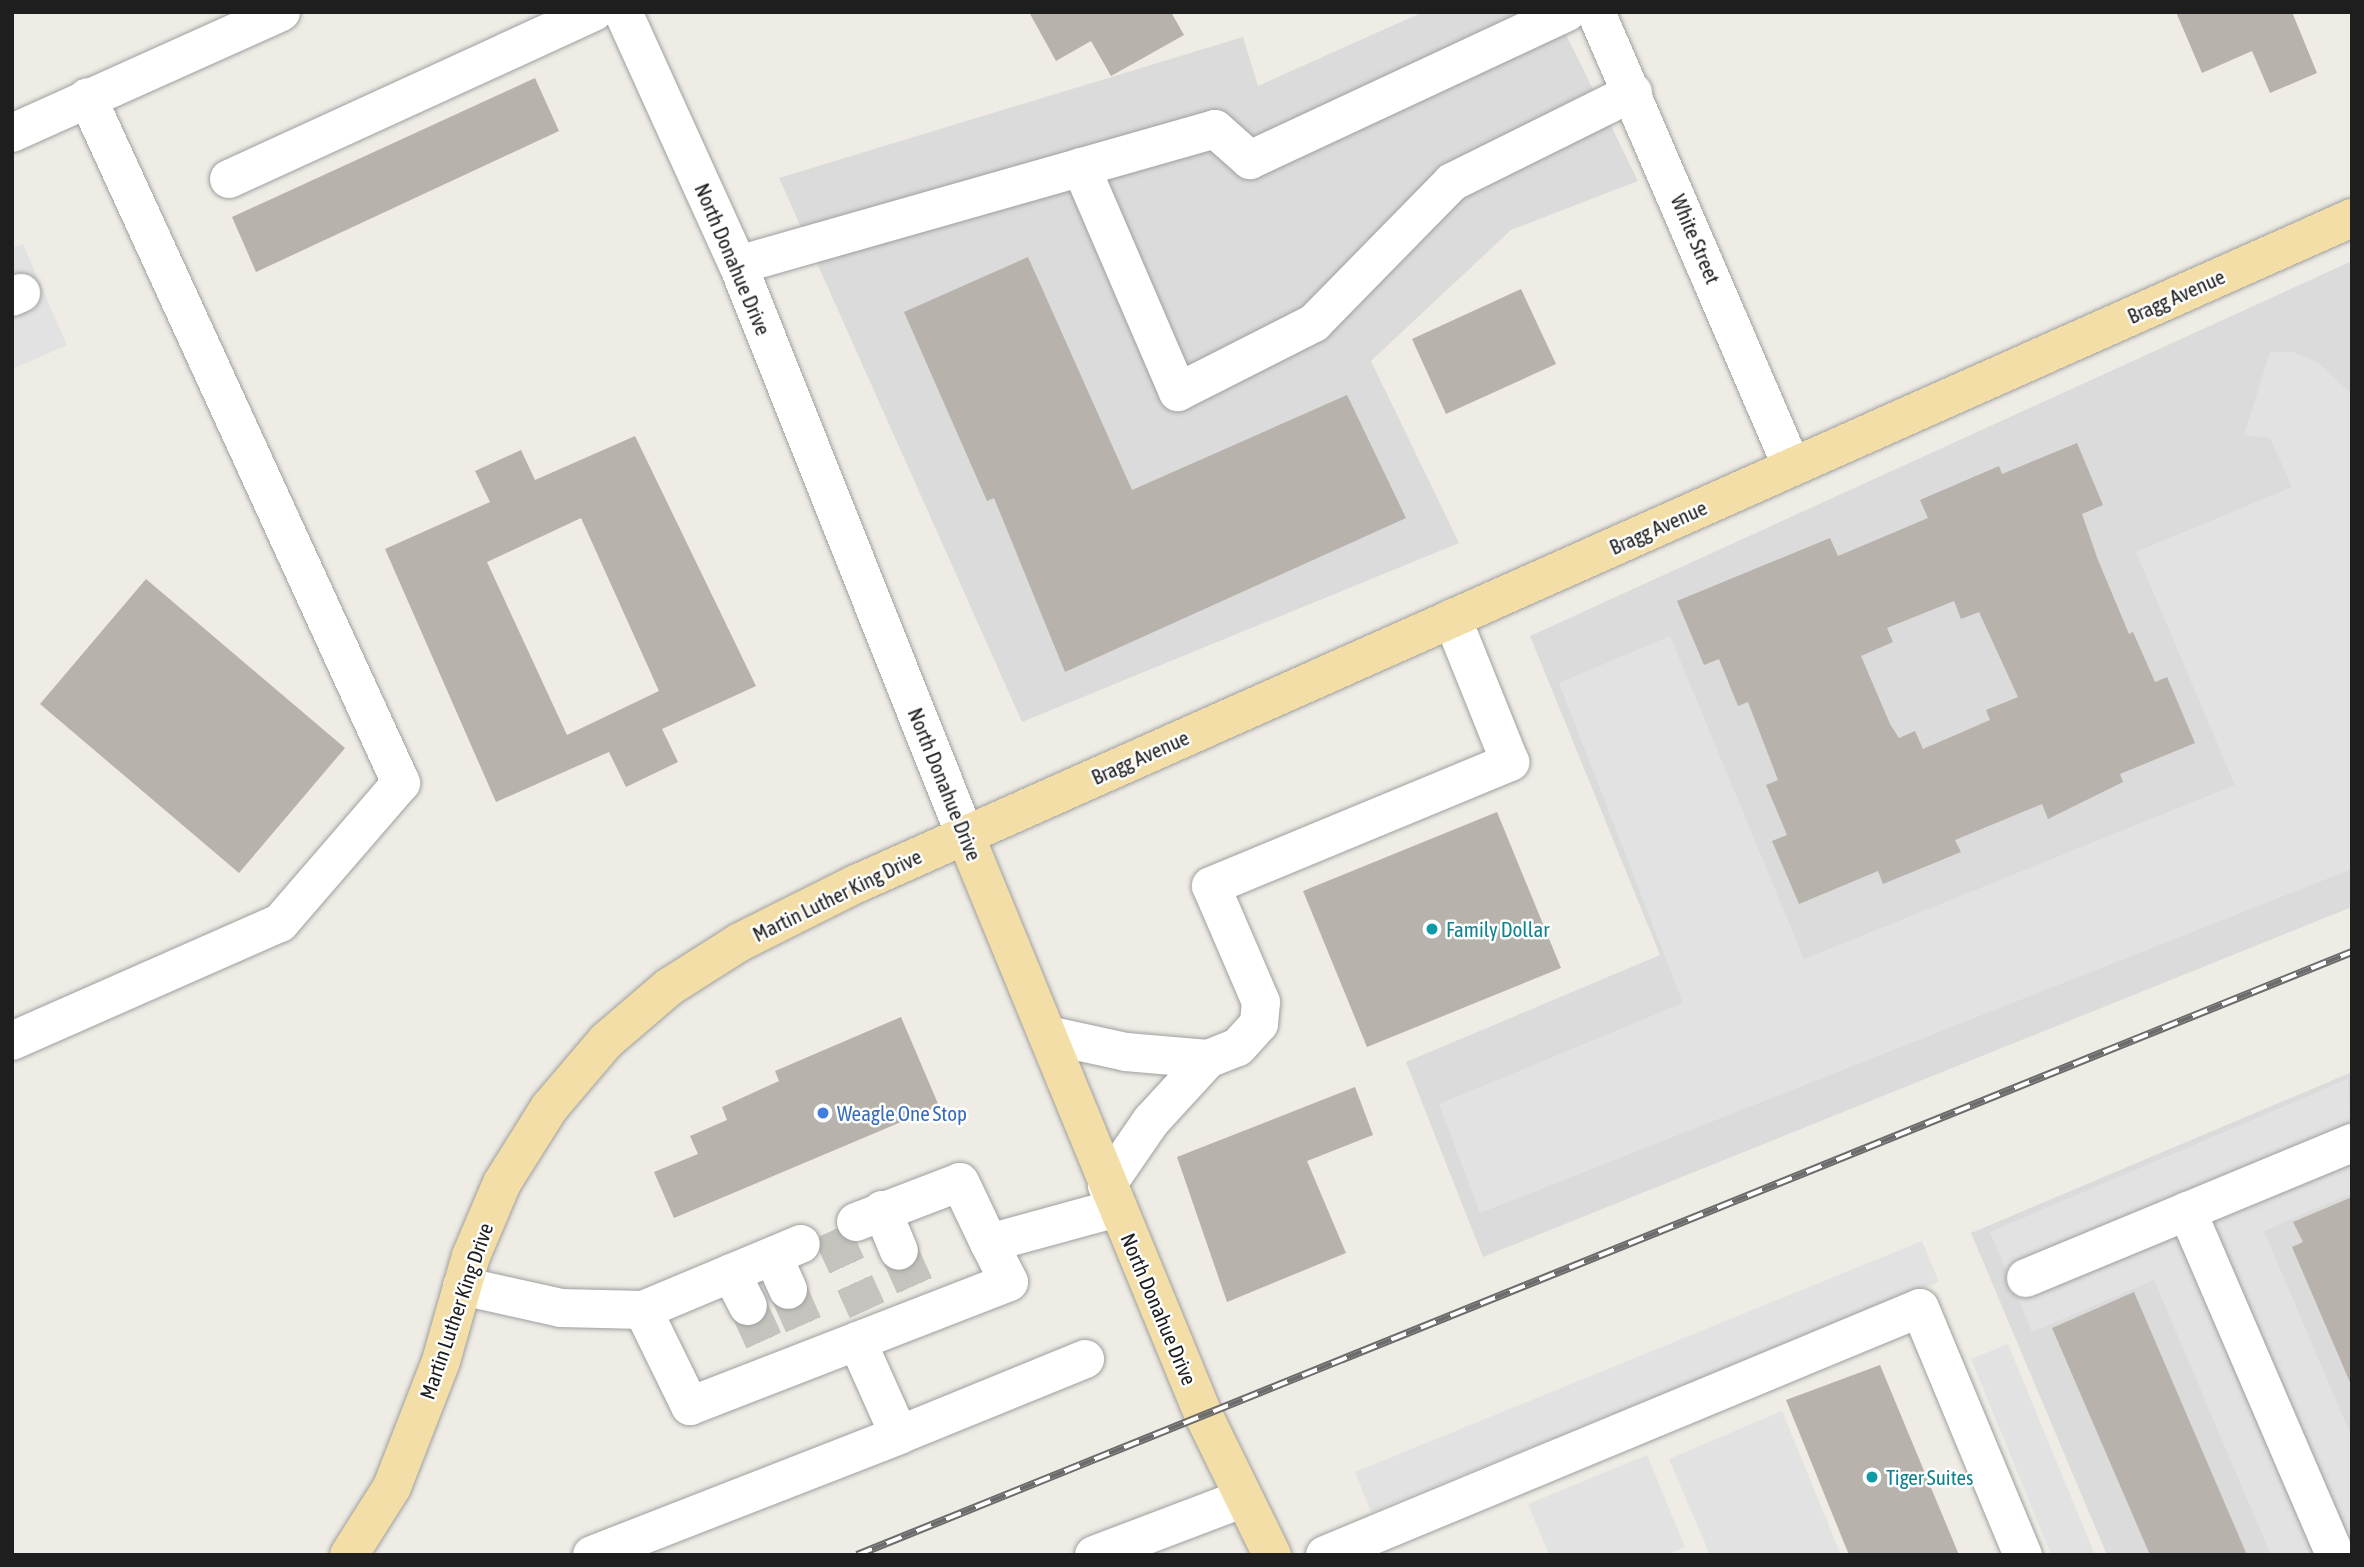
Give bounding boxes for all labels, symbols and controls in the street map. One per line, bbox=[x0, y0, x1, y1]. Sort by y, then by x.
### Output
street label: North Donahue Drive bbox=[690, 179, 776, 339]
street label: White Street bbox=[1666, 191, 1726, 287]
street label: Bragg Avenue bbox=[2123, 263, 2229, 329]
street label: Bragg Avenue bbox=[1605, 494, 1711, 560]
street label: North Donahue Drive bbox=[903, 704, 987, 864]
street label: Bragg Avenue bbox=[1087, 724, 1193, 790]
street label: Martin Luther King Drive bbox=[748, 843, 926, 947]
place label: Family Dollar bbox=[1446, 916, 1549, 942]
marker: Family Dollar bbox=[1424, 921, 1440, 937]
place label: Weagle One Stop bbox=[837, 1100, 967, 1126]
marker: Weagle One Stop bbox=[815, 1105, 831, 1121]
street label: Martin Luther King Drive bbox=[414, 1220, 498, 1402]
street label: North Donahue Drive bbox=[1116, 1229, 1202, 1389]
place label: Tiger Suites bbox=[1886, 1464, 1973, 1490]
marker: Tiger Suites bbox=[1864, 1469, 1880, 1485]

